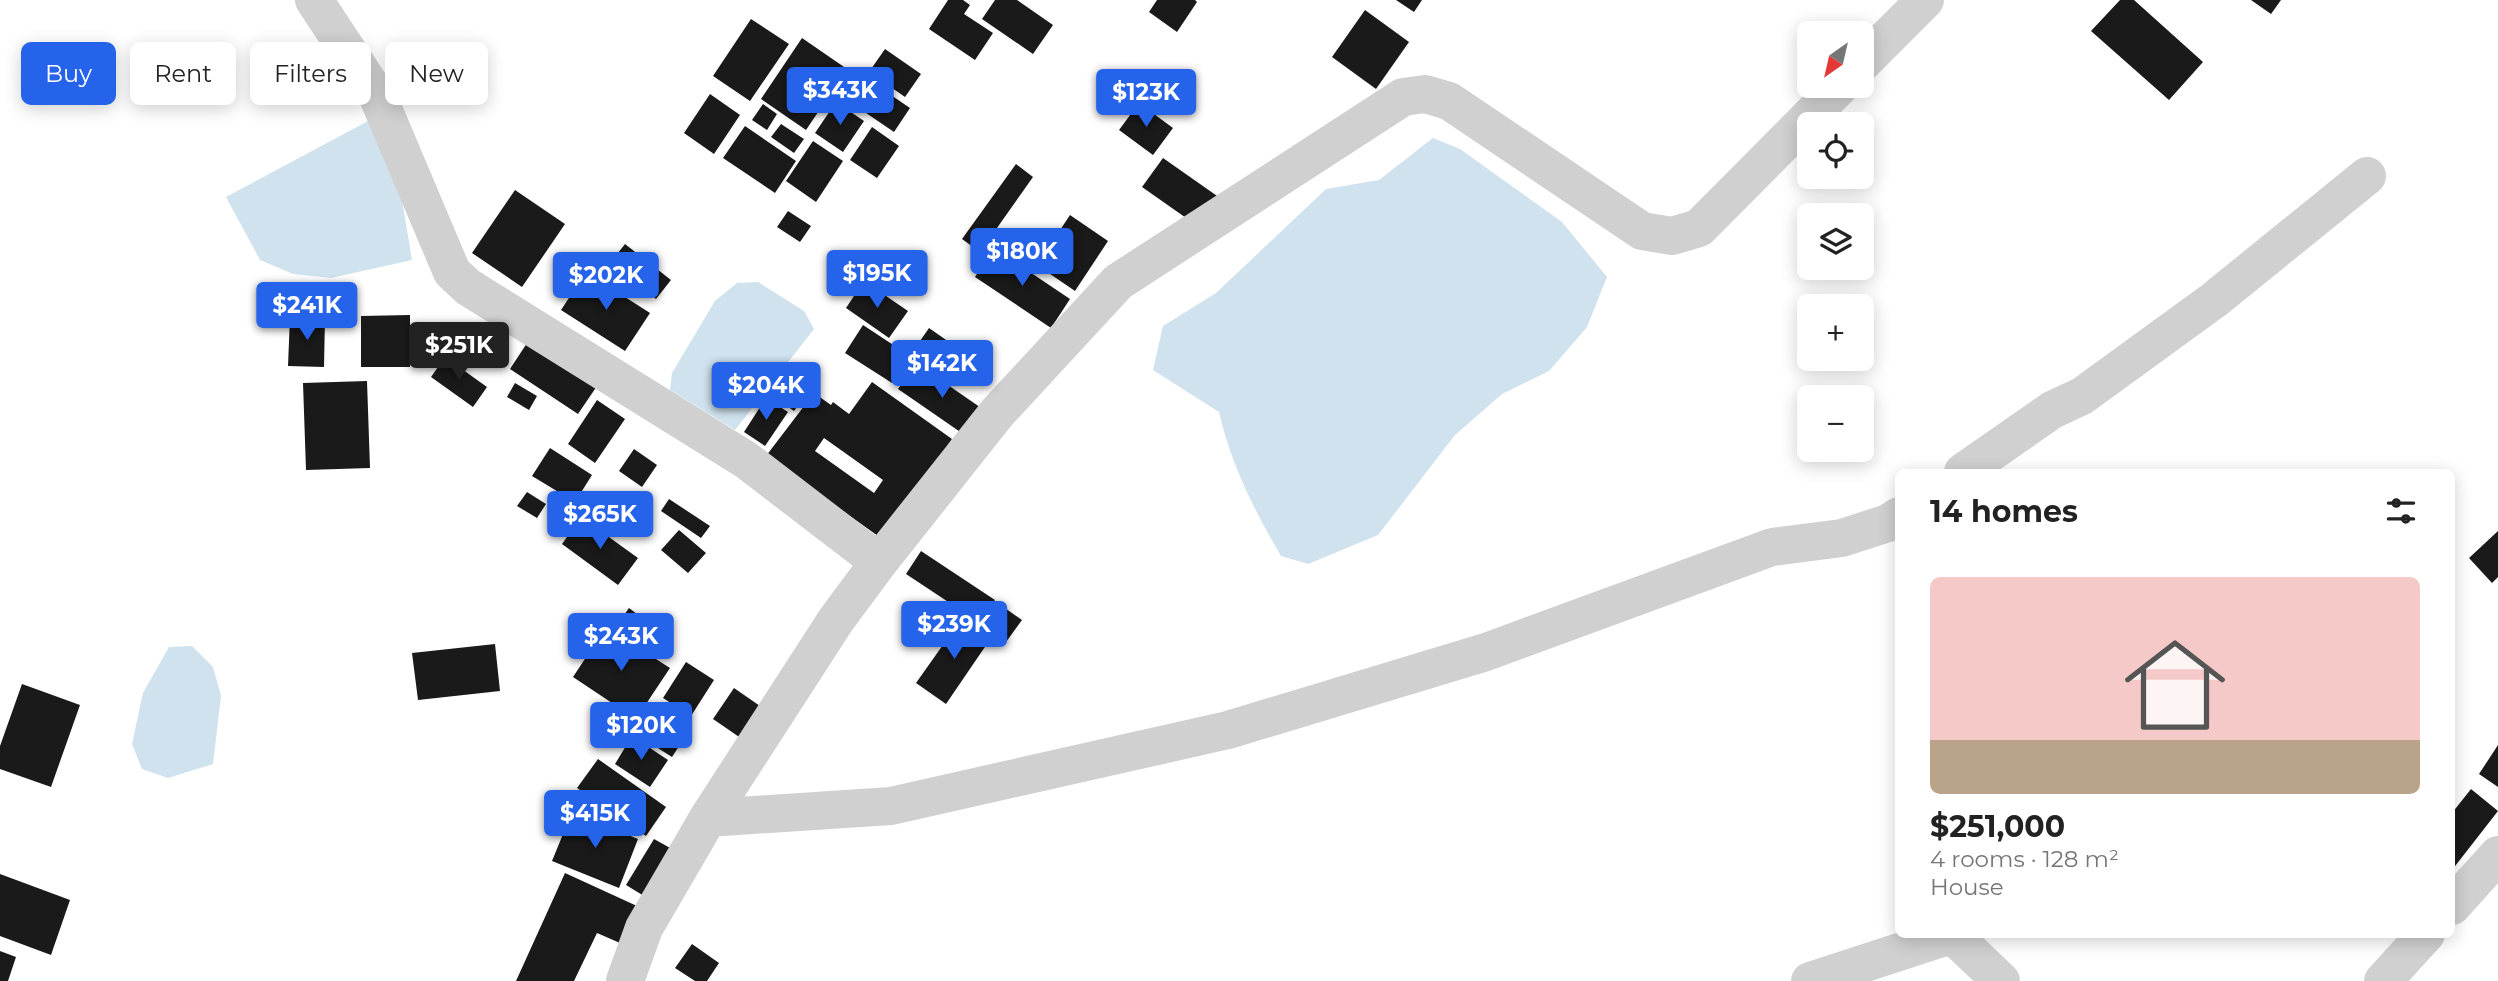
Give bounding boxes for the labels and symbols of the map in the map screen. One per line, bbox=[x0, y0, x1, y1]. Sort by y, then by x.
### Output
north arrow bbox=[1797, 21, 1874, 98]
pin: $343K bbox=[791, 68, 889, 127]
pin: $123K bbox=[1097, 69, 1195, 129]
pin: $180K bbox=[973, 229, 1071, 288]
pin: $195K bbox=[828, 250, 926, 310]
pin: $202K bbox=[557, 252, 655, 312]
pin: $241K bbox=[258, 282, 356, 342]
pin: $251K bbox=[410, 322, 508, 382]
pin: $142K bbox=[893, 340, 991, 400]
pin: $204K bbox=[717, 362, 815, 422]
pin: $265K bbox=[551, 491, 649, 551]
pin: $239K bbox=[905, 602, 1003, 661]
pin: $243K bbox=[572, 614, 670, 673]
pin: $120K bbox=[592, 702, 690, 762]
pin: $415K bbox=[546, 790, 644, 850]

